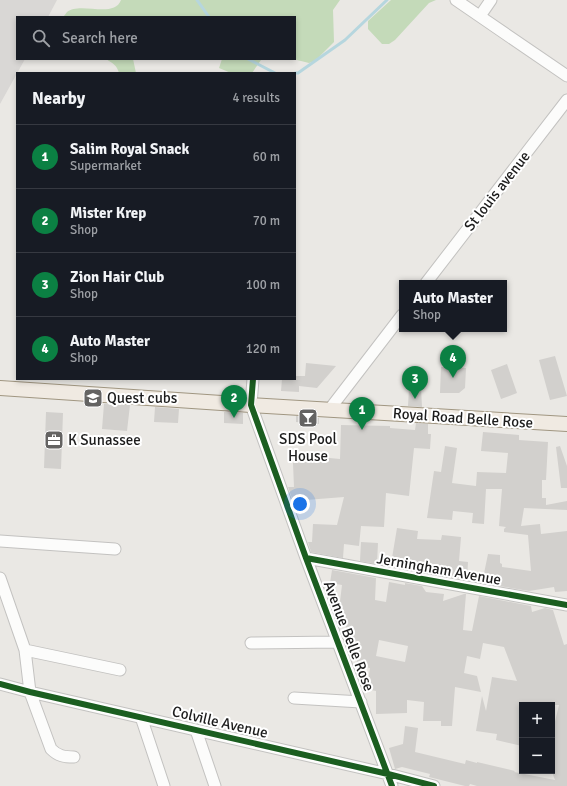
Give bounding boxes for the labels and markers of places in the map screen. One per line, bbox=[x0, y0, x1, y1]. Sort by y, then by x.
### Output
pin: 4 bbox=[440, 345, 466, 378]
pin: 3 bbox=[402, 366, 428, 399]
pin: 2 bbox=[221, 385, 247, 418]
school or university icon: Quest cubs bbox=[82, 387, 104, 409]
place label: Quest cubs bbox=[107, 389, 178, 407]
pin: 1 bbox=[349, 397, 375, 430]
bar icon: SDS Pool House bbox=[297, 407, 319, 429]
office icon: K Sunassee bbox=[43, 429, 65, 451]
place label: SDS Pool House bbox=[279, 430, 337, 465]
place label: K Sunassee bbox=[68, 431, 141, 449]

